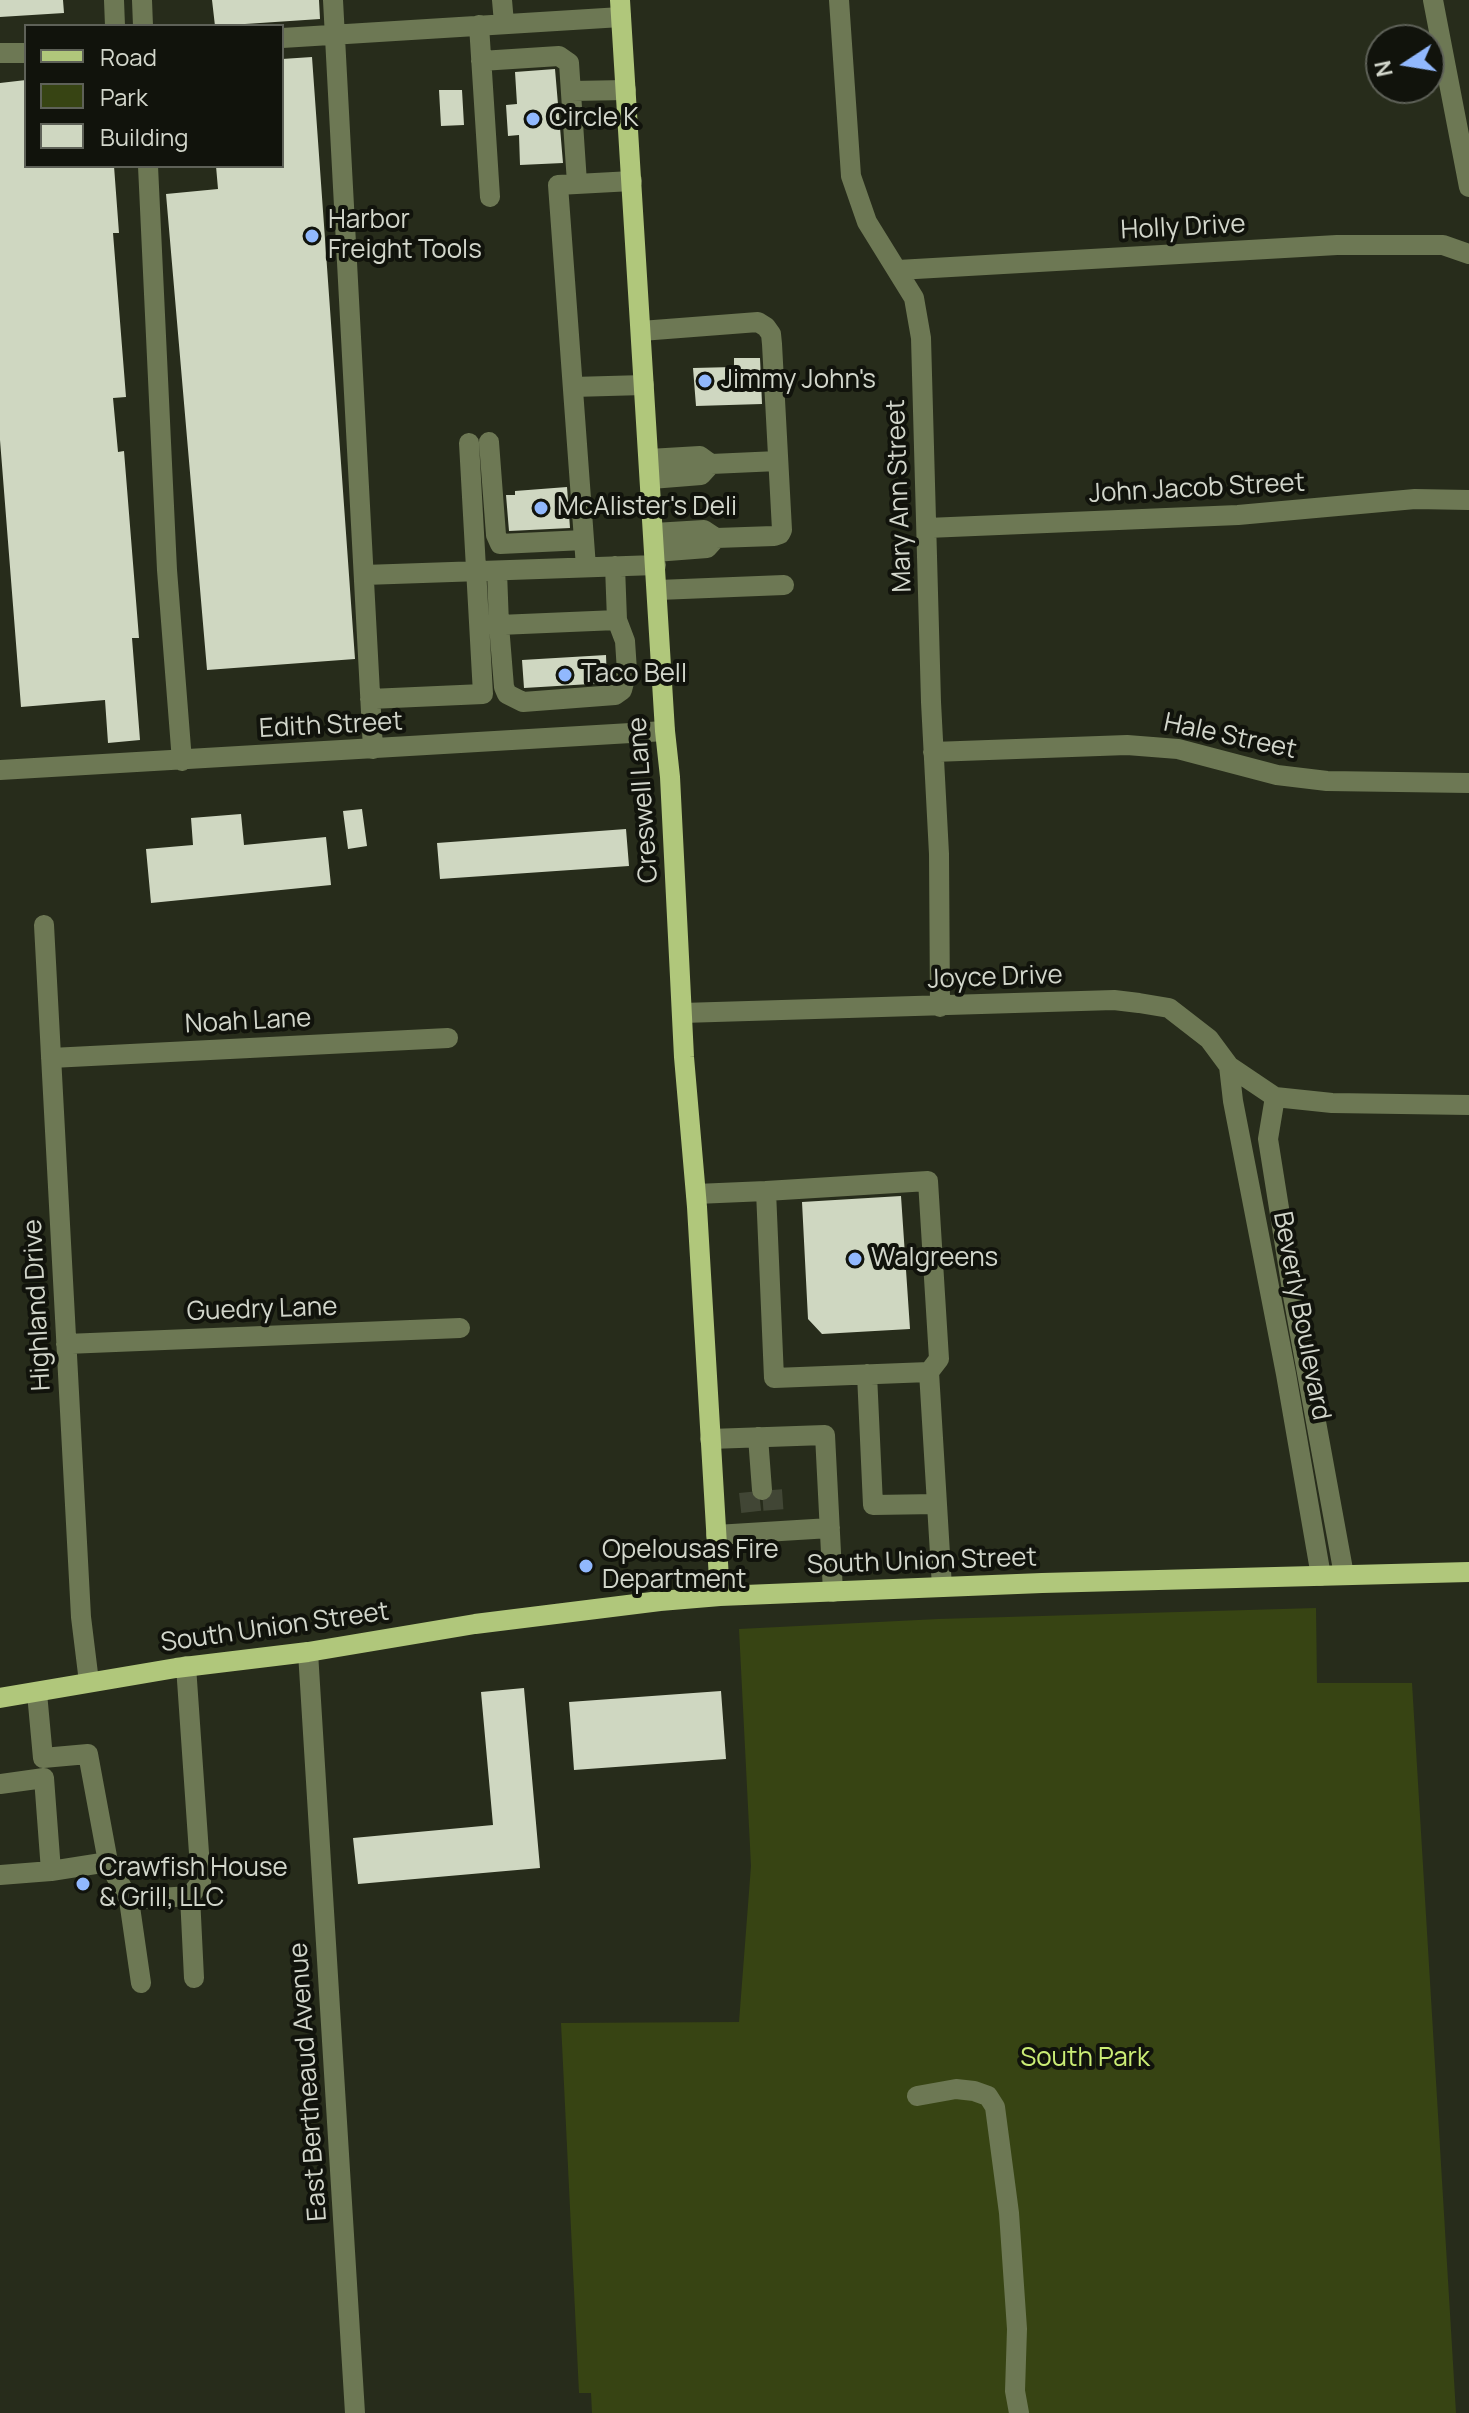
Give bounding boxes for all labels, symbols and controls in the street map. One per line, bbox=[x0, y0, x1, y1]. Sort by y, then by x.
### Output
legend bbox=[24, 24, 284, 168]
north arrow bbox=[1365, 24, 1445, 104]
text: Road bbox=[100, 40, 157, 73]
text: N bbox=[1367, 58, 1400, 79]
text: Park bbox=[100, 80, 148, 113]
place label: Circle K bbox=[549, 103, 639, 135]
marker: Circle K bbox=[524, 110, 542, 128]
text: Building bbox=[100, 120, 188, 153]
place label: Harbor Freight Tools bbox=[328, 205, 482, 266]
street label: Holly Drive bbox=[1120, 209, 1246, 247]
marker: Harbor Freight Tools bbox=[303, 227, 321, 245]
place label: Jimmy John's bbox=[721, 365, 876, 397]
marker: Jimmy John's bbox=[696, 372, 714, 390]
street label: Mary Ann Street bbox=[881, 399, 919, 593]
street label: John Jacob Street bbox=[1088, 468, 1306, 510]
place label: McAlister's Deli bbox=[557, 492, 737, 524]
marker: McAlister's Deli bbox=[532, 499, 550, 517]
place label: Taco Bell bbox=[581, 659, 687, 691]
marker: Taco Bell bbox=[556, 666, 574, 684]
street label: Edith Street bbox=[258, 707, 404, 745]
street label: Hale Street bbox=[1161, 708, 1299, 766]
street label: Creswell Lane bbox=[623, 716, 665, 884]
street label: Joyce Drive bbox=[927, 960, 1063, 996]
street label: Noah Lane bbox=[184, 1003, 312, 1041]
street label: Beverly Boulevard bbox=[1265, 1209, 1337, 1423]
street label: Highland Drive bbox=[18, 1218, 58, 1392]
place label: Walgreens bbox=[871, 1243, 998, 1275]
marker: Walgreens bbox=[846, 1250, 864, 1268]
street label: Guedry Lane bbox=[186, 1292, 338, 1328]
place label: Opelousas Fire Department bbox=[602, 1535, 779, 1596]
street label: South Union Street bbox=[806, 1542, 1038, 1582]
marker: Opelousas Fire Department bbox=[577, 1557, 595, 1575]
street label: South Union Street bbox=[159, 1597, 391, 1659]
place label: Crawfish House & Grill, LLC bbox=[99, 1853, 288, 1914]
marker: Crawfish House & Grill, LLC bbox=[74, 1875, 92, 1893]
street label: East Bertheaud Avenue bbox=[284, 1942, 334, 2222]
park label: South Park bbox=[1020, 2043, 1150, 2075]

